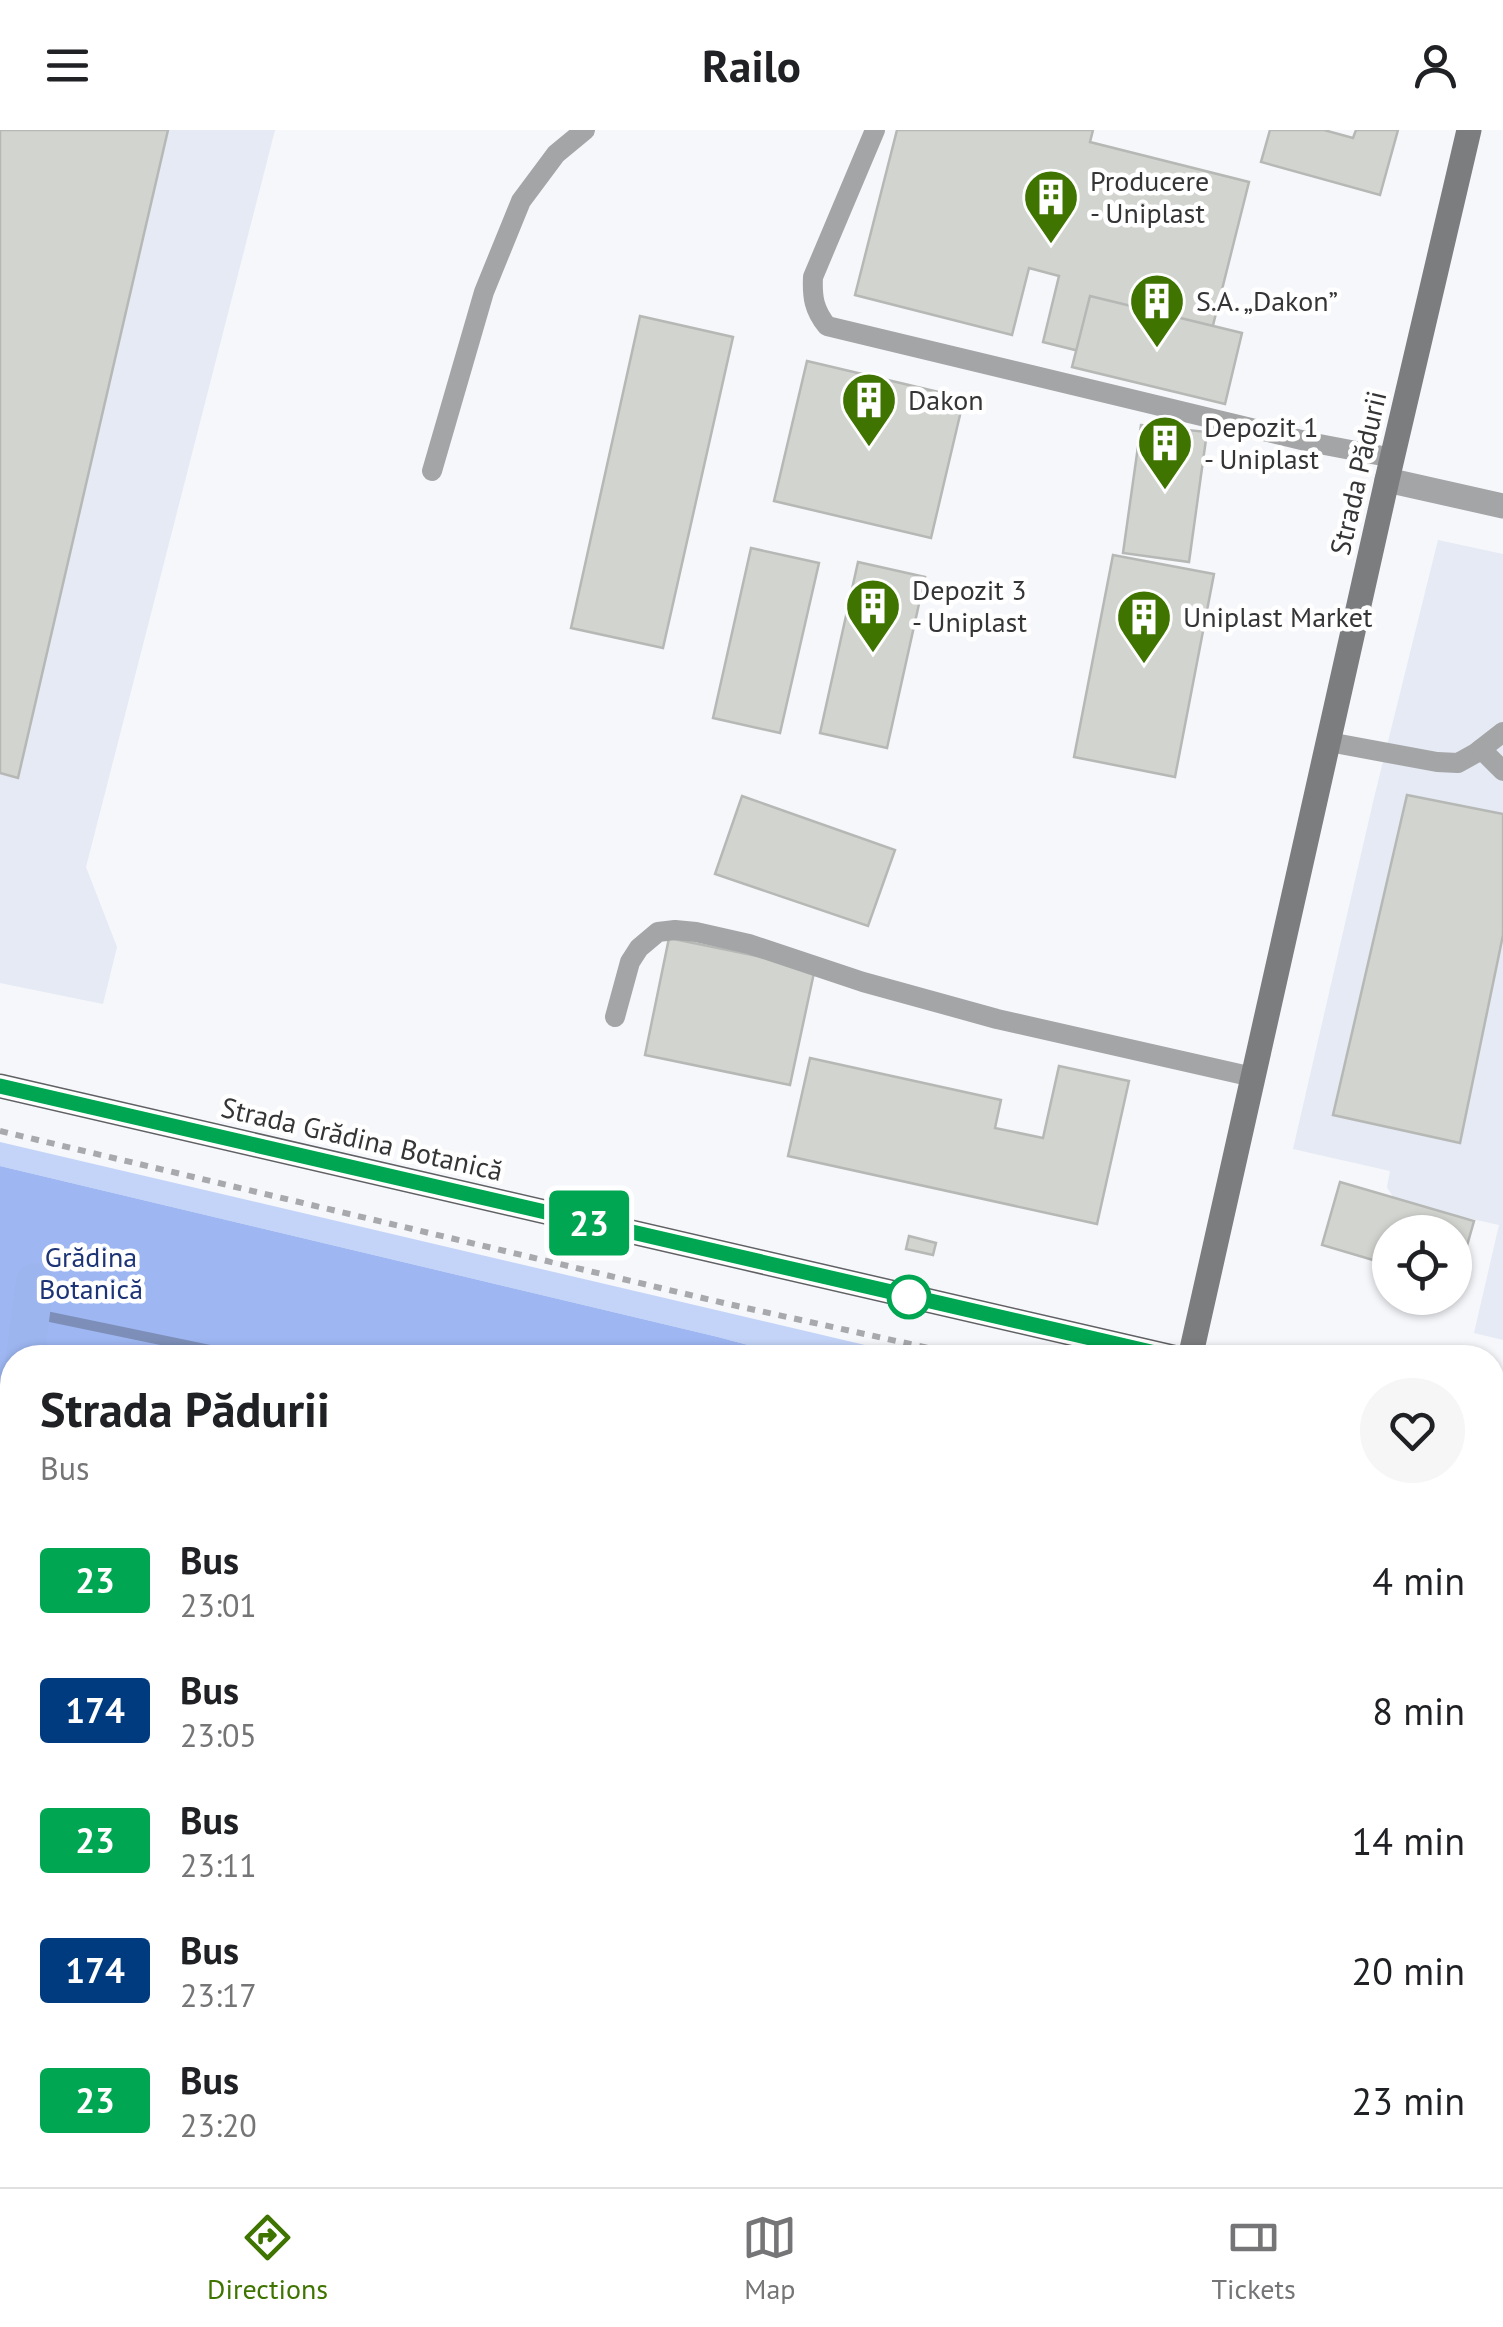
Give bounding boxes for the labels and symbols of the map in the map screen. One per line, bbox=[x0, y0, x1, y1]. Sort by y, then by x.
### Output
place label: Producere - Uniplast bbox=[1090, 162, 1209, 231]
building icon: Producere - Uniplast bbox=[1021, 167, 1081, 246]
building icon: S.A. „Dakon” bbox=[1127, 271, 1187, 350]
place label: S.A. „Dakon” bbox=[1196, 282, 1338, 319]
building icon: Dakon bbox=[839, 370, 899, 449]
place label: Dakon bbox=[908, 381, 984, 418]
street label: Strada Pădurii bbox=[1321, 387, 1394, 559]
place label: Depozit 1 - Uniplast bbox=[1204, 408, 1319, 477]
building icon: Depozit 1 - Uniplast bbox=[1135, 413, 1195, 492]
place label: Depozit 3 - Uniplast bbox=[912, 571, 1027, 640]
building icon: Depozit 3 - Uniplast bbox=[843, 576, 903, 655]
building icon: Uniplast Market bbox=[1114, 587, 1174, 666]
place label: Uniplast Market bbox=[1183, 598, 1373, 635]
street label: Strada Grădina Botanică bbox=[218, 1088, 507, 1189]
line badge: 23 bbox=[544, 1190, 634, 1256]
park label: Grădina Botanică bbox=[39, 1238, 143, 1307]
unlabelled marker bbox=[888, 1276, 930, 1318]

